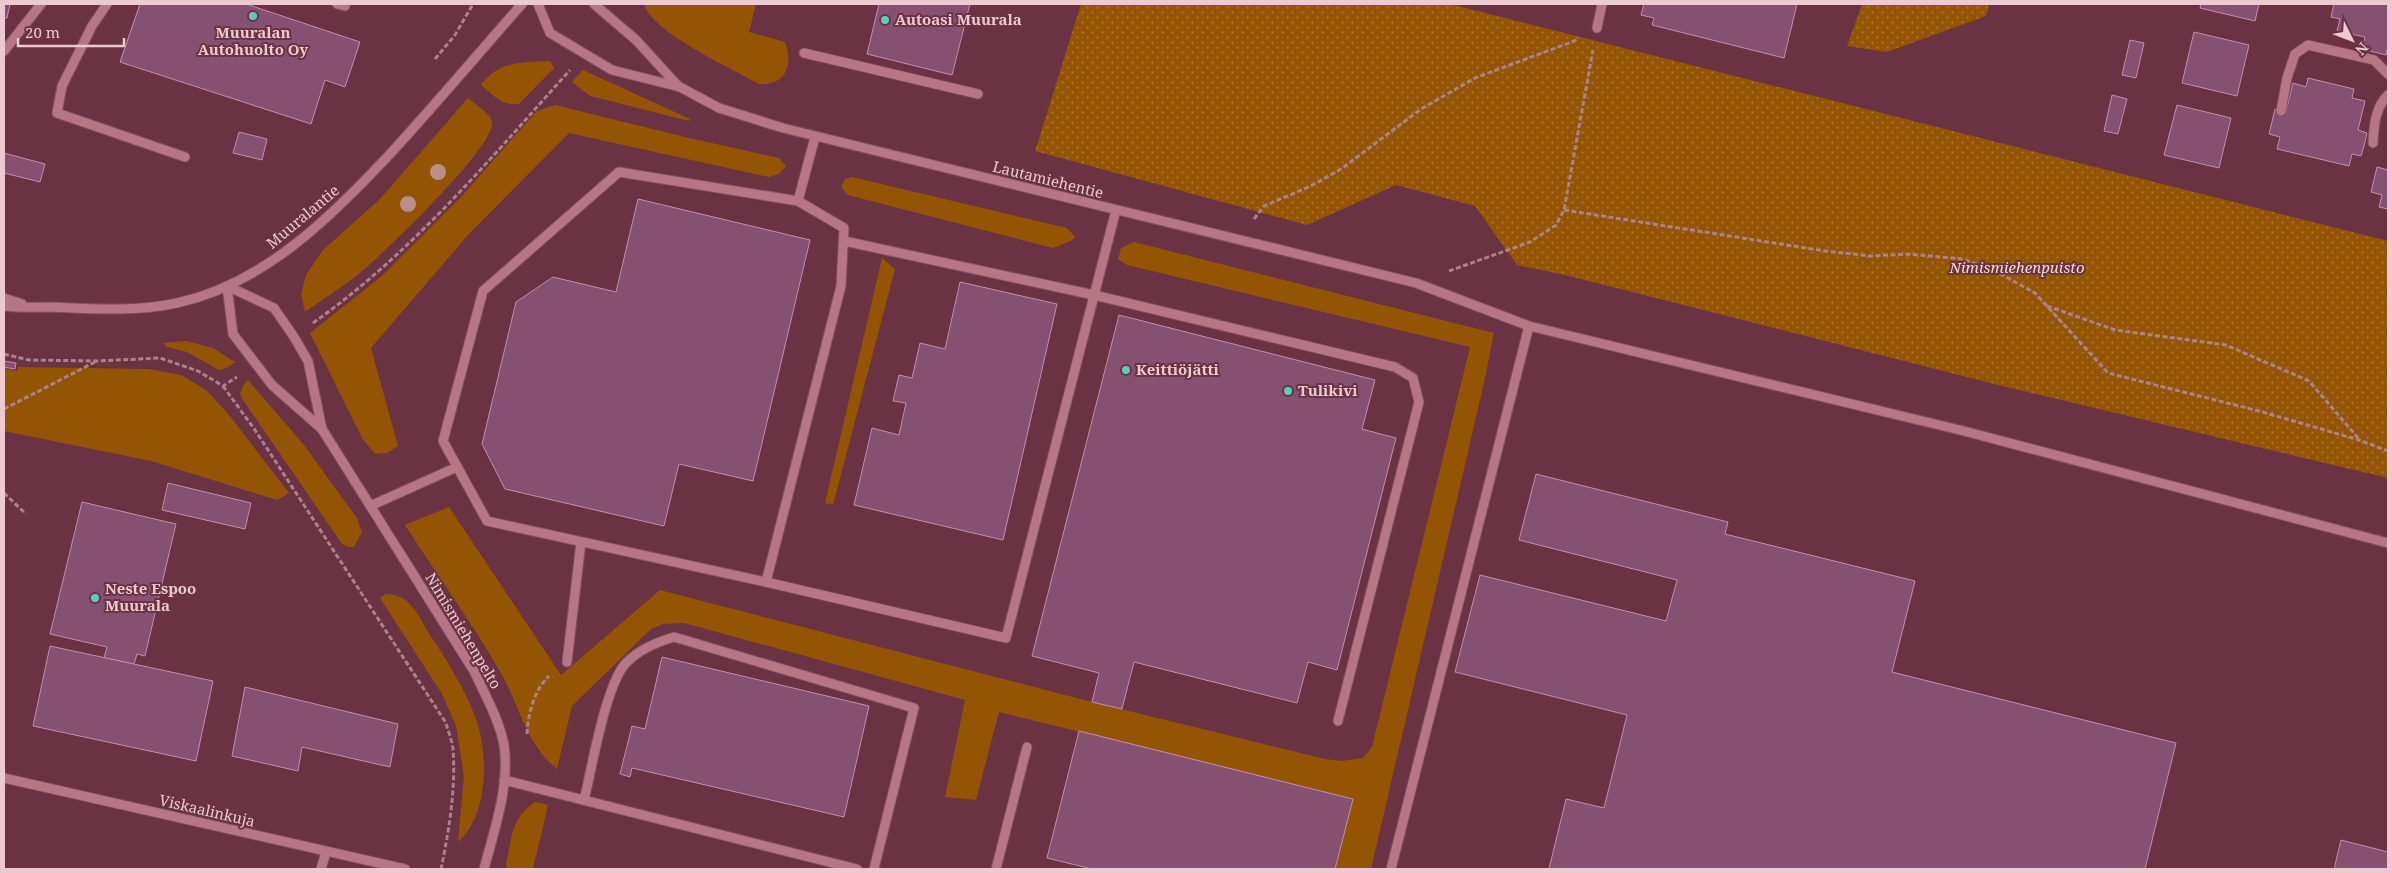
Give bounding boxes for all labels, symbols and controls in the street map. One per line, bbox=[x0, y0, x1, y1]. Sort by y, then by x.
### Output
place label: Autoasi Muurala bbox=[895, 9, 1022, 29]
marker: Muuralan Autohuolto Oy bbox=[247, 10, 259, 22]
marker: Autoasi Muurala bbox=[879, 14, 891, 26]
scale bar bbox=[18, 15, 124, 47]
north arrow bbox=[2327, 15, 2377, 65]
text: 20 m bbox=[25, 22, 60, 42]
place label: Muuralan Autohuolto Oy bbox=[198, 22, 309, 59]
text: N bbox=[2351, 39, 2373, 59]
street label: Lautamiehentie bbox=[991, 156, 1106, 202]
street label: Muuralantie bbox=[262, 180, 343, 253]
park label: Nimismiehenpuisto bbox=[1948, 257, 2085, 277]
place label: Keittiöjätti bbox=[1136, 359, 1220, 379]
marker: Keittiöjätti bbox=[1120, 364, 1132, 376]
place label: Tulikivi bbox=[1298, 380, 1358, 400]
marker: Tulikivi bbox=[1282, 385, 1294, 397]
street label: Nimismiehenpelto bbox=[421, 569, 506, 692]
place label: Neste Espoo Muurala bbox=[105, 578, 196, 615]
marker: Neste Espoo Muurala bbox=[89, 592, 101, 604]
street label: Viskaalinkuja bbox=[157, 789, 257, 831]

